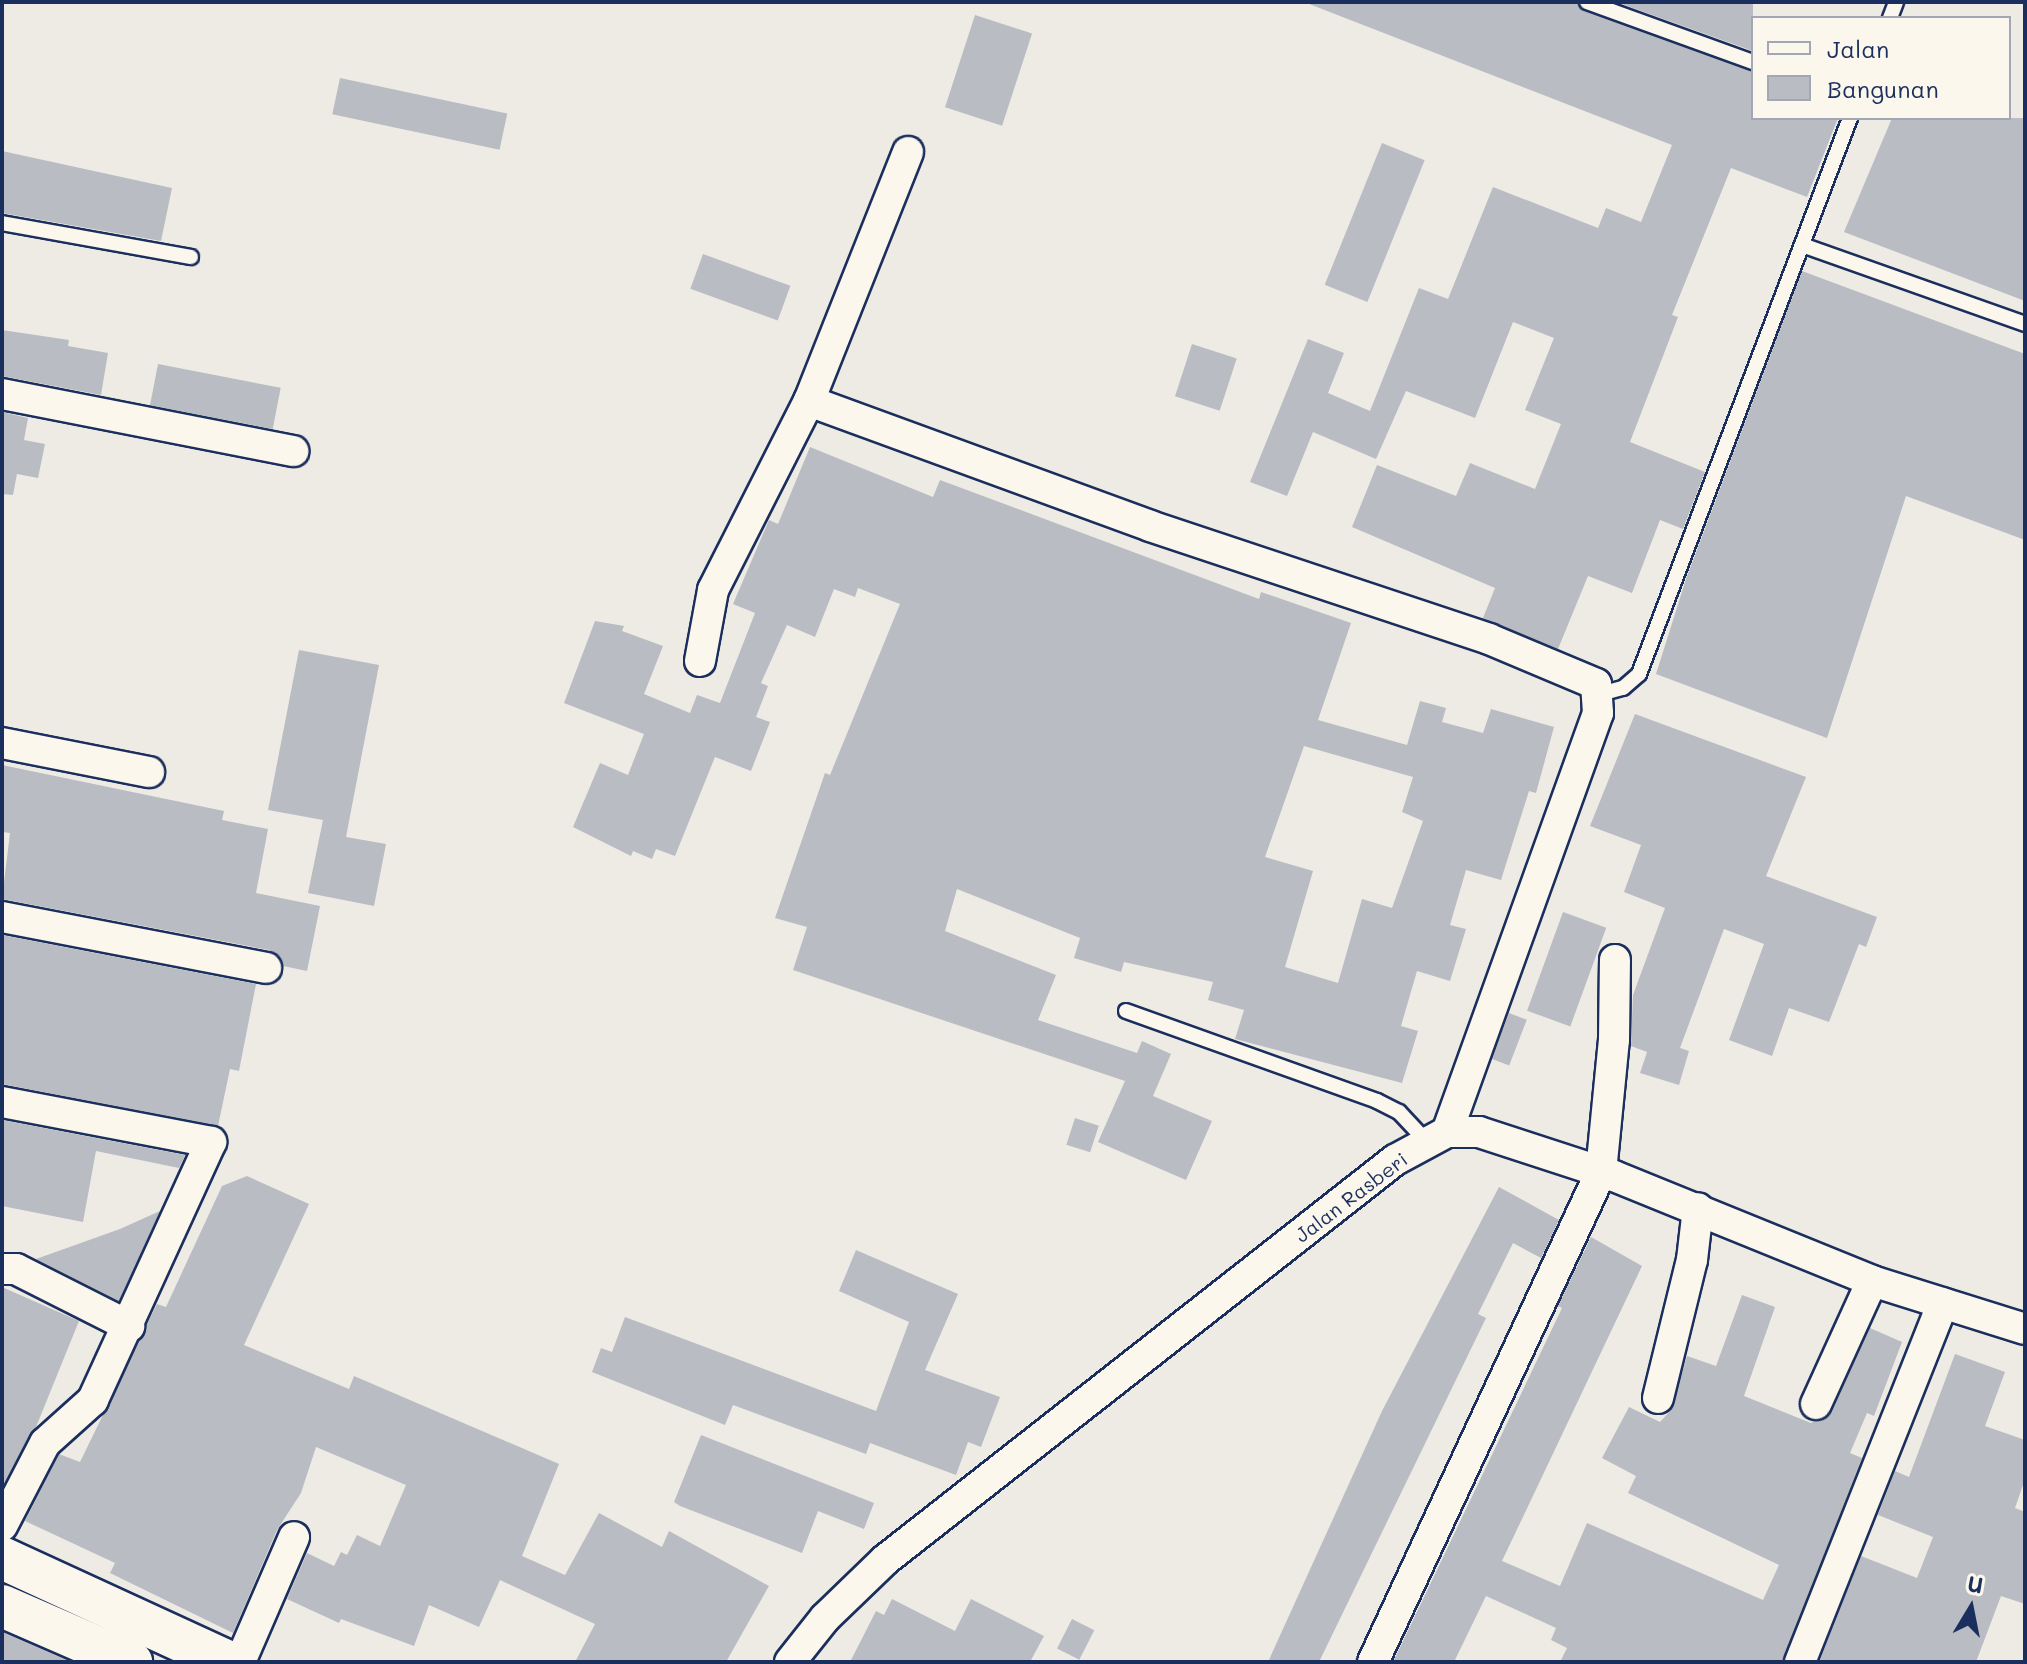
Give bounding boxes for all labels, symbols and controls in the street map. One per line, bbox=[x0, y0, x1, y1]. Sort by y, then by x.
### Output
legend bbox=[1751, 16, 2011, 120]
text: Jalan bbox=[1827, 33, 1889, 64]
text: Bangunan bbox=[1827, 73, 1939, 104]
street label: Jalan Rasberi bbox=[1290, 1147, 1412, 1247]
north arrow bbox=[1931, 1568, 2011, 1648]
text: U bbox=[1965, 1568, 1985, 1599]

